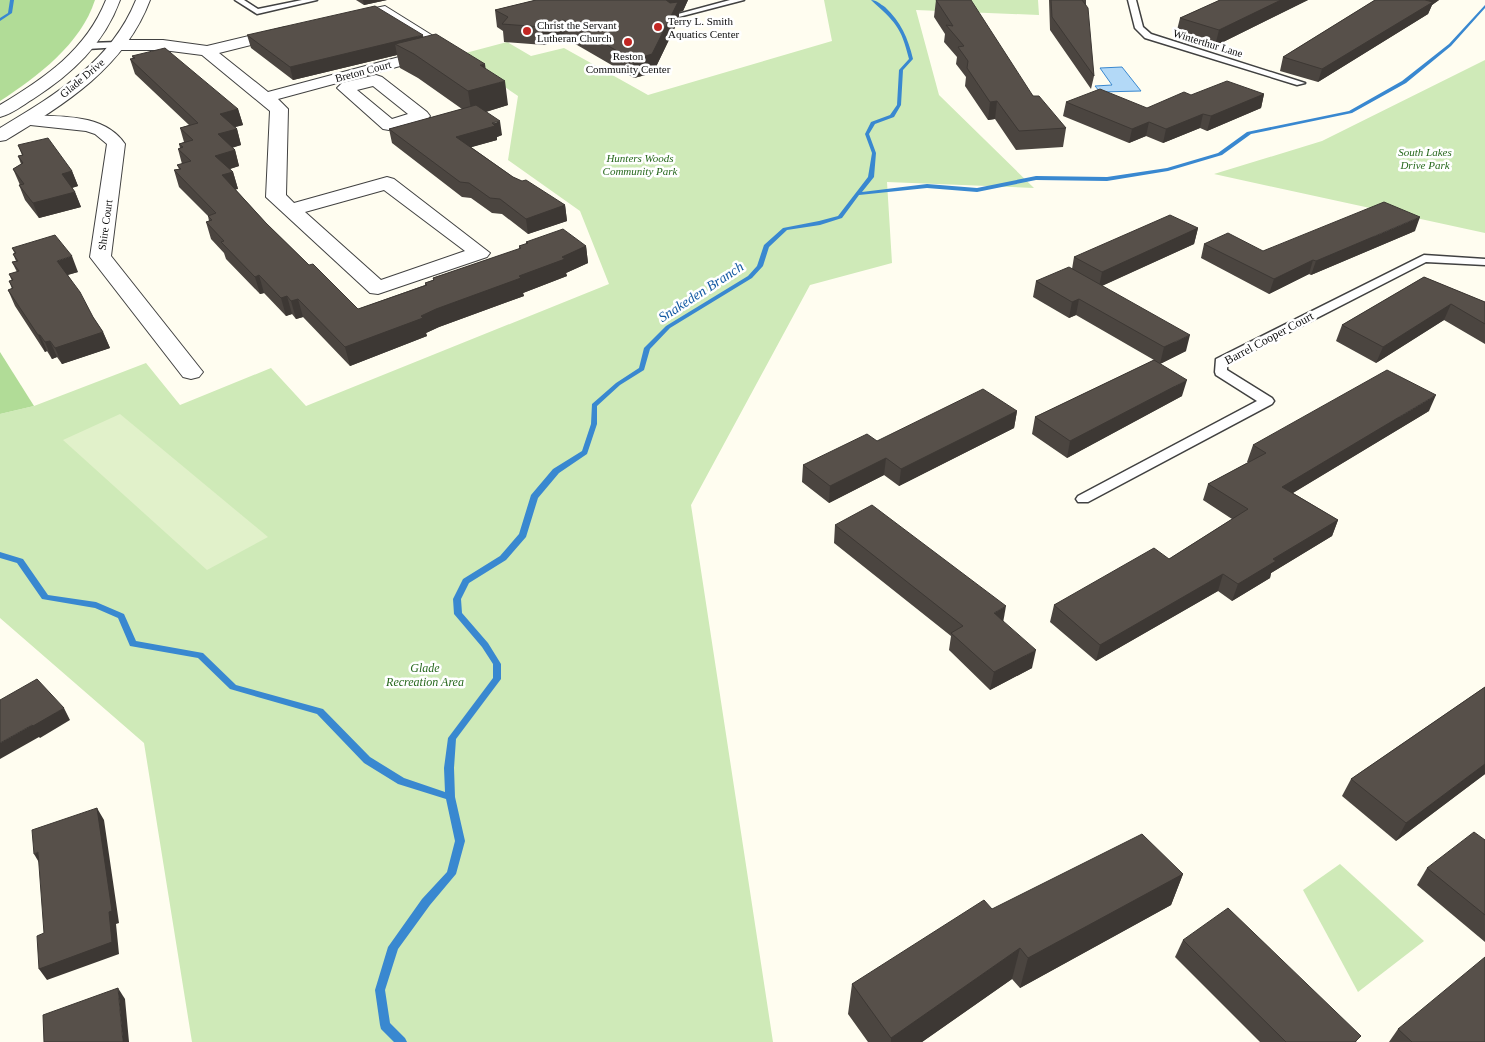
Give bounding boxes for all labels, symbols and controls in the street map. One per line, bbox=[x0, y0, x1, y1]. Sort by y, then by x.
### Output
place label: Terry L. Smith Aquatics Center bbox=[668, 15, 740, 40]
place label: Christ the Servant Lutheran Church bbox=[537, 19, 616, 44]
marker: Terry L. Smith Aquatics Center bbox=[652, 21, 664, 33]
marker: Christ the Servant Lutheran Church bbox=[521, 25, 533, 37]
street label: Winterthur Lane bbox=[1172, 27, 1245, 59]
marker: Reston Community Center bbox=[622, 36, 634, 48]
place label: Reston Community Center bbox=[586, 50, 671, 75]
street label: Glade Drive bbox=[57, 56, 107, 100]
street label: Breton Court bbox=[334, 58, 392, 84]
park label: South Lakes Drive Park bbox=[1398, 146, 1452, 171]
park label: Hunters Woods Community Park bbox=[603, 152, 679, 177]
street label: Shire Court bbox=[96, 199, 114, 251]
water label: Snakeden Branch bbox=[656, 259, 746, 325]
street label: Barrel Cooper Court bbox=[1222, 308, 1316, 367]
park label: Glade Recreation Area bbox=[385, 661, 464, 689]

